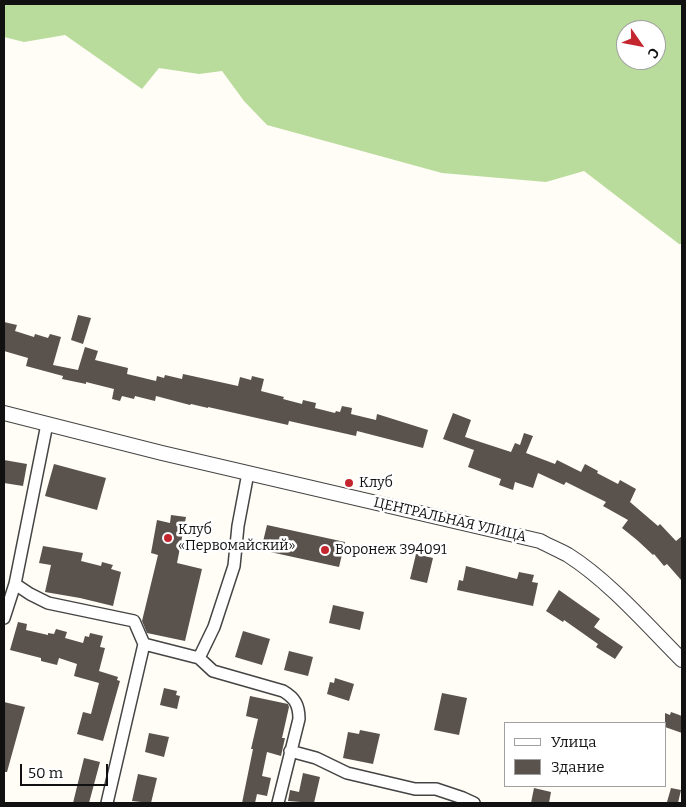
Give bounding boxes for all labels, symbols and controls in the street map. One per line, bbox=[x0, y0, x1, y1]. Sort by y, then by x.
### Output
north arrow bbox=[616, 20, 666, 70]
text: С bbox=[644, 45, 663, 61]
place label: Клуб bbox=[359, 475, 393, 491]
marker: Клуб bbox=[343, 477, 355, 489]
street label: ЦЕНТРАЛЬНАЯ УЛИЦА bbox=[372, 494, 528, 546]
place label: Клуб «Первомайский» bbox=[178, 522, 296, 554]
marker: Клуб «Первомайский» bbox=[162, 532, 174, 544]
place label: Воронеж 394091 bbox=[335, 542, 447, 558]
marker: Воронеж 394091 bbox=[319, 544, 331, 556]
legend bbox=[503, 722, 666, 787]
text: Улица bbox=[551, 733, 597, 751]
scale bar bbox=[22, 754, 110, 786]
text: Здание bbox=[551, 758, 605, 776]
text: 50 m bbox=[28, 764, 63, 782]

